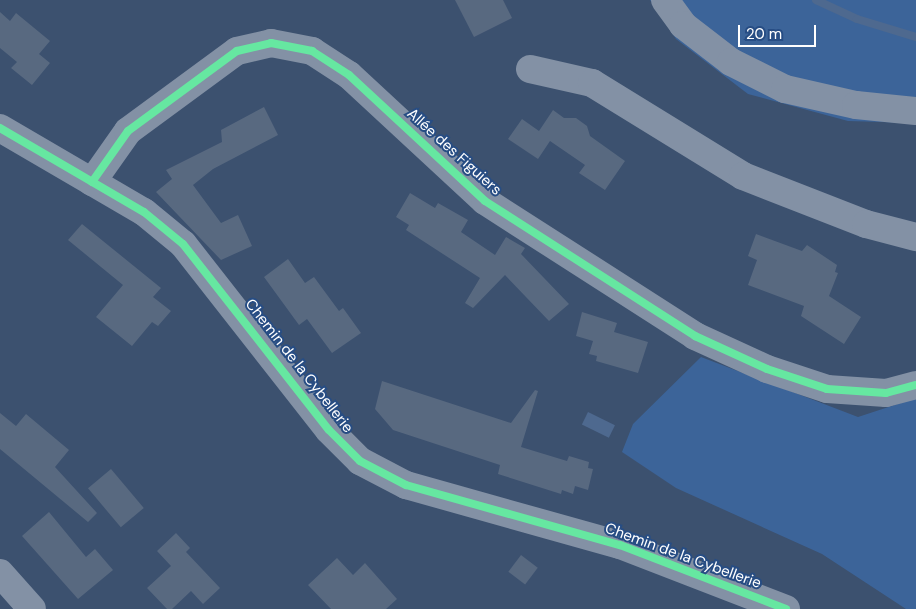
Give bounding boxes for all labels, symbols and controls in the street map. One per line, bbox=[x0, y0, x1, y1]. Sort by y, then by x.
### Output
scale bar bbox=[741, 15, 818, 47]
text: 20 m bbox=[746, 24, 782, 44]
street label: Allée des Figuiers bbox=[403, 105, 505, 199]
street label: Chemin de la Cybellerie bbox=[241, 296, 357, 436]
street label: Chemin de la Cybellerie bbox=[603, 519, 763, 593]

